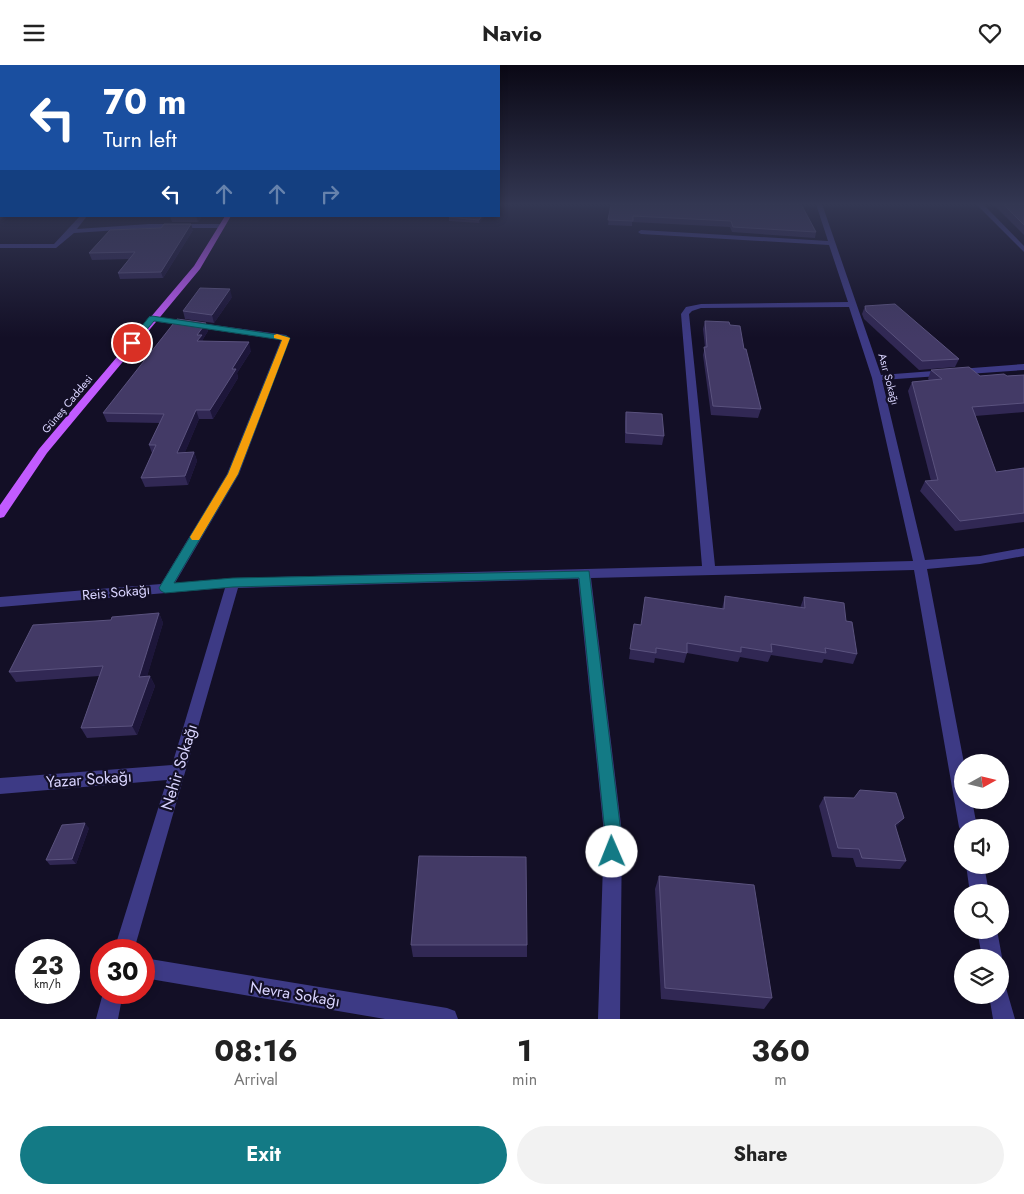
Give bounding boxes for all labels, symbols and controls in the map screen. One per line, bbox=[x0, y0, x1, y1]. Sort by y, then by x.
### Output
text: Navio bbox=[482, 17, 542, 49]
icon: menu bbox=[20, 19, 48, 47]
icon: heart bbox=[976, 19, 1004, 47]
text: 70 m bbox=[103, 77, 186, 127]
icon: left bbox=[20, 85, 85, 150]
text: Turn left bbox=[103, 123, 177, 155]
icon: left bbox=[157, 180, 185, 208]
icon: ahead bbox=[210, 180, 238, 208]
icon: ahead bbox=[263, 180, 291, 208]
icon: right bbox=[316, 180, 344, 208]
pin bbox=[111, 322, 153, 364]
icon: arrive bbox=[118, 329, 146, 357]
street label: Asır Sokağı bbox=[874, 351, 904, 407]
street label: Güneş Caddesi bbox=[38, 371, 96, 437]
street label: Reis Sokağı bbox=[81, 579, 151, 605]
street label: Nehir Sokağı bbox=[155, 721, 203, 813]
north arrow bbox=[954, 754, 1009, 809]
map controls bbox=[954, 754, 1009, 1004]
street label: Yazar Sokağı bbox=[45, 765, 133, 793]
button: sound bbox=[954, 819, 1009, 874]
position arrow bbox=[585, 825, 637, 877]
button: search bbox=[954, 884, 1009, 939]
speed limit sign: 30 bbox=[90, 939, 155, 1004]
text: 23 bbox=[32, 947, 63, 983]
button: layers bbox=[954, 949, 1009, 1004]
text: km/h bbox=[34, 975, 61, 993]
street label: Nevra Sokağı bbox=[248, 976, 342, 1012]
text: 08:16 bbox=[214, 1029, 298, 1072]
text: 1 bbox=[517, 1029, 532, 1072]
text: 360 bbox=[751, 1029, 810, 1072]
text: Arrival bbox=[234, 1068, 278, 1091]
text: min bbox=[512, 1068, 537, 1091]
text: m bbox=[774, 1068, 787, 1091]
button: Exit bbox=[20, 1126, 507, 1184]
button: Share bbox=[517, 1126, 1004, 1184]

